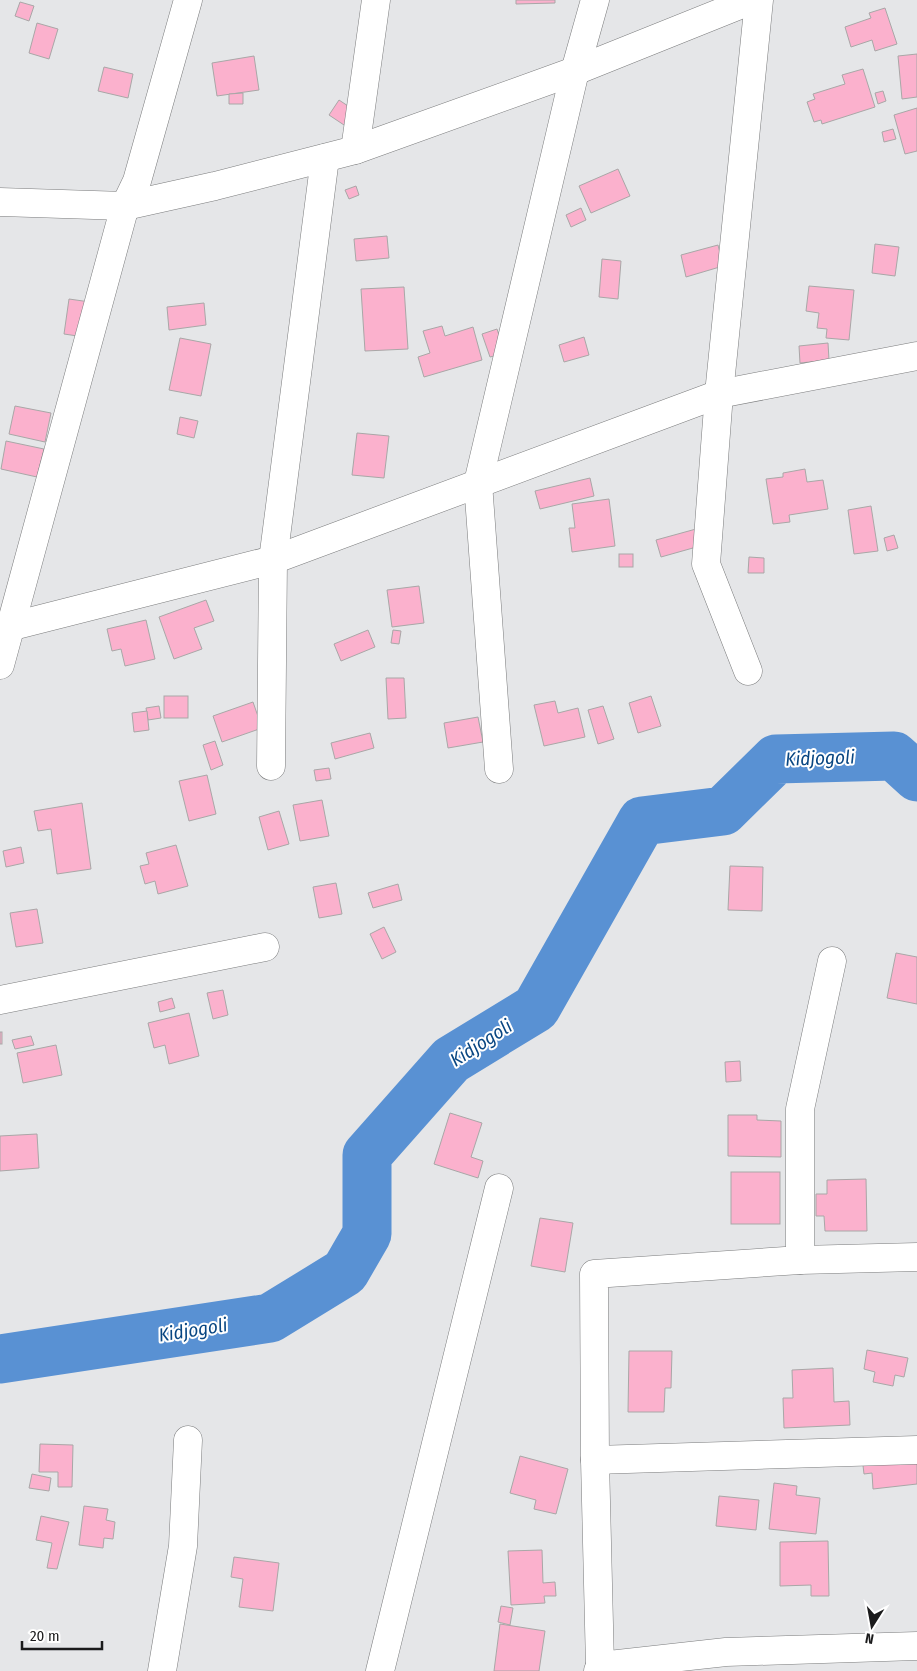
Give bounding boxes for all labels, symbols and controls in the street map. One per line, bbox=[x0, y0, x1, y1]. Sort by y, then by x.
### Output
water label: Kidjogoli bbox=[785, 745, 855, 771]
water label: Kidjogoli bbox=[446, 1014, 517, 1072]
water label: Kidjogoli bbox=[157, 1313, 229, 1347]
north arrow bbox=[847, 1601, 897, 1651]
scale bar bbox=[22, 1618, 102, 1650]
text: 20 m bbox=[30, 1627, 60, 1645]
text: N bbox=[864, 1629, 875, 1647]

